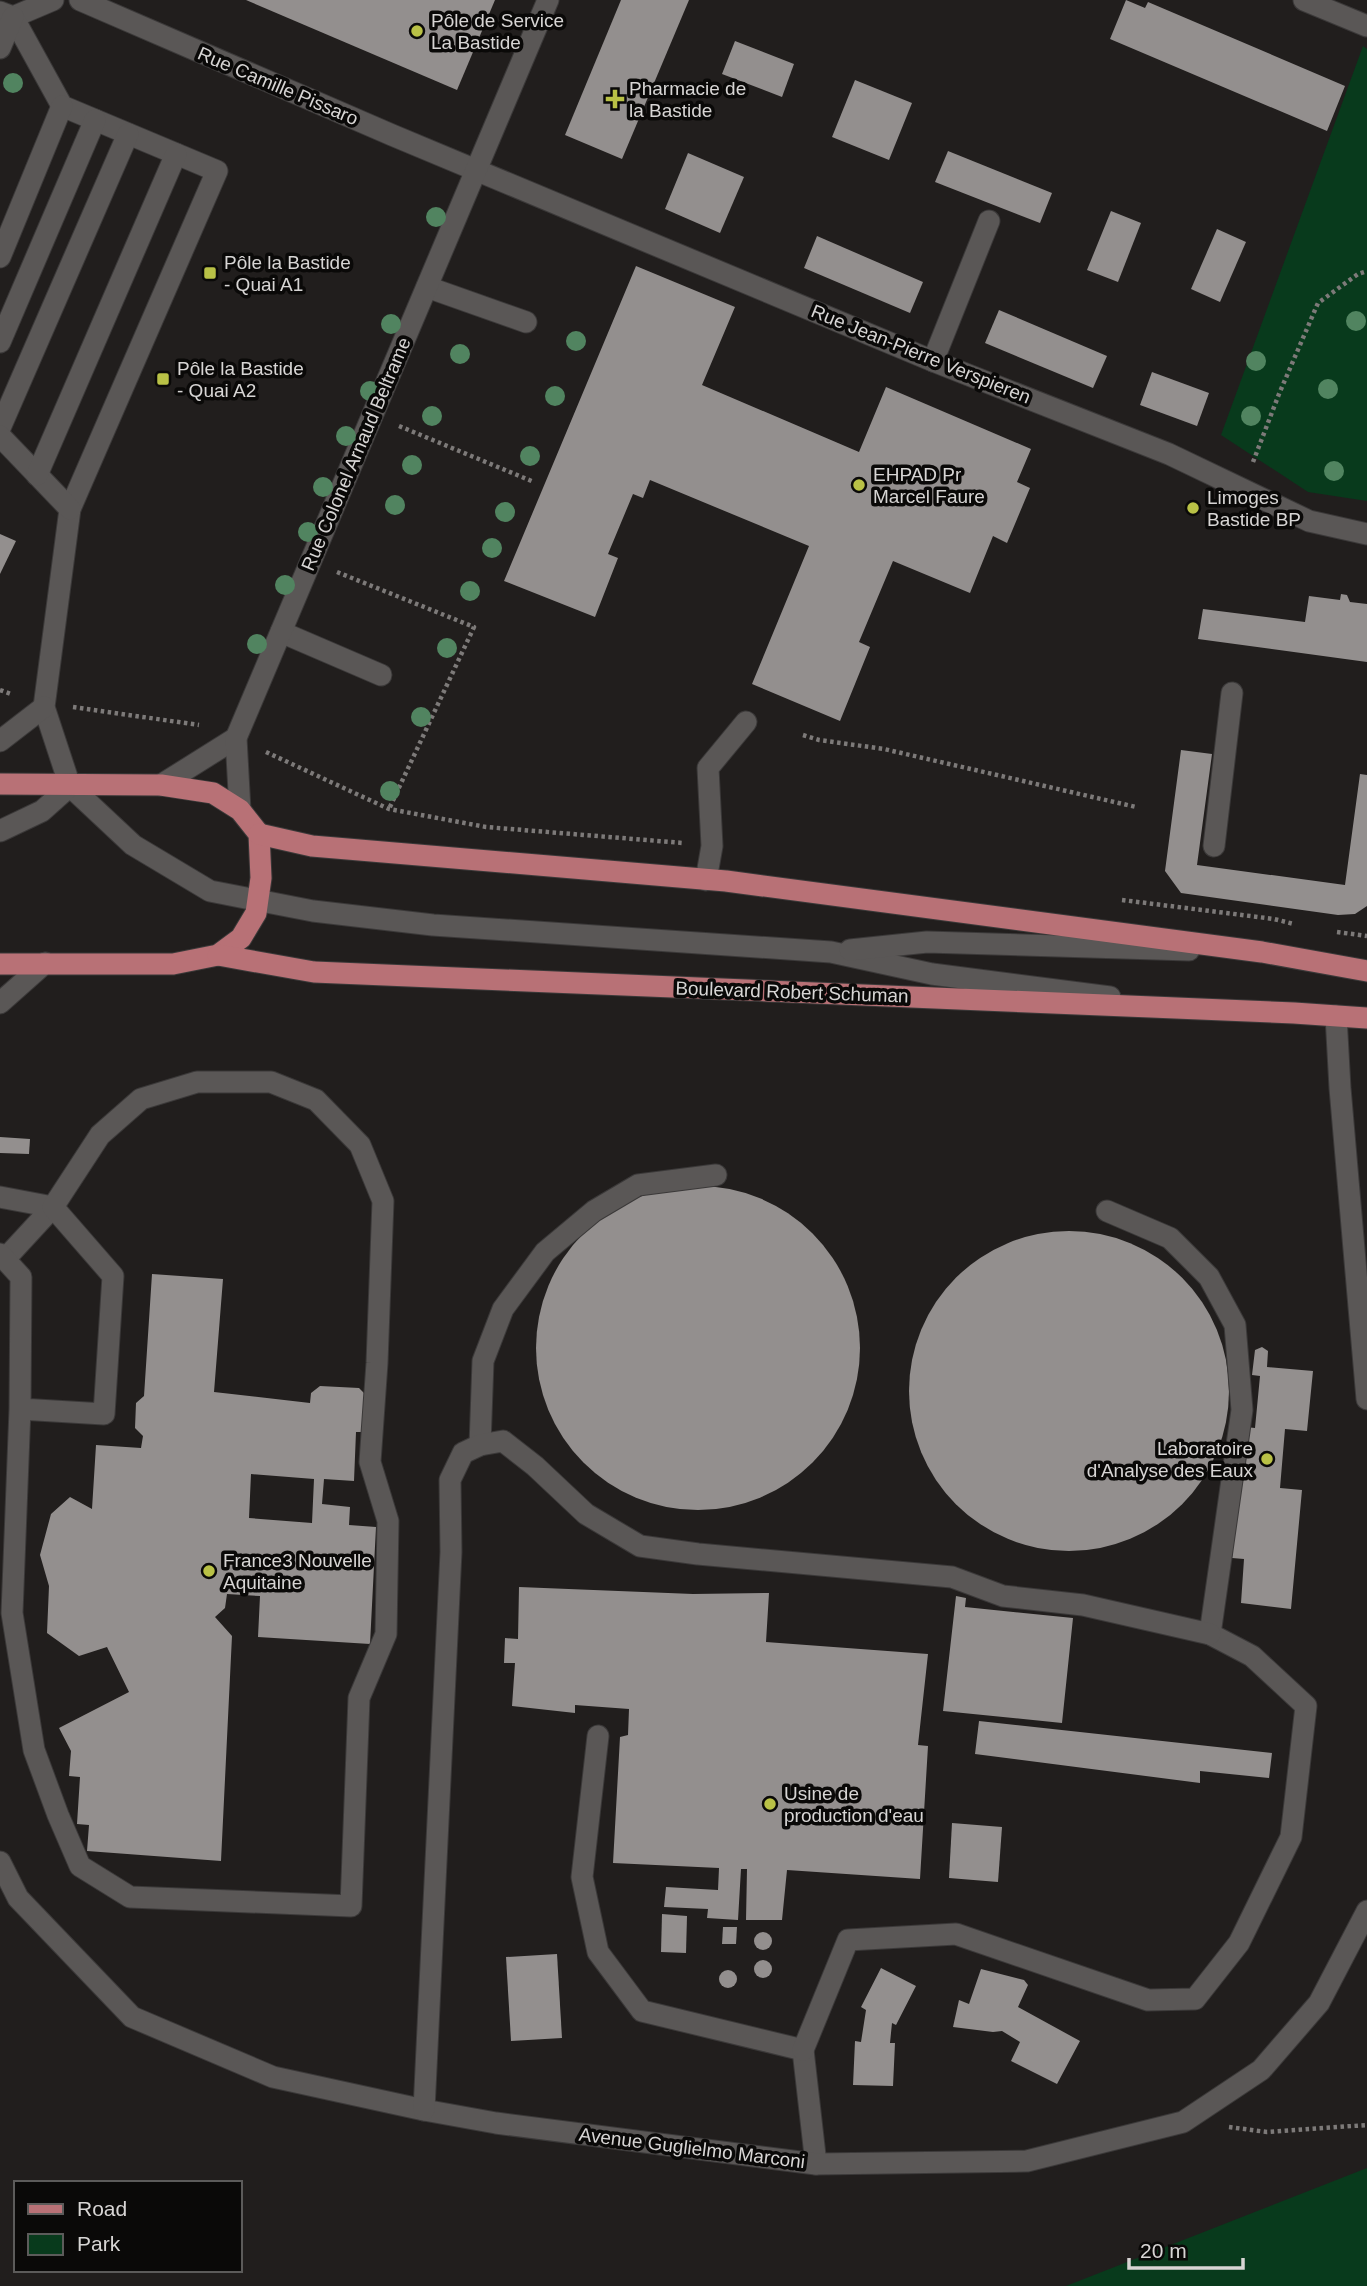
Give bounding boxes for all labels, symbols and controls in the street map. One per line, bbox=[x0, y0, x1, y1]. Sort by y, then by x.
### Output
place label: Pôle de Service La Bastide bbox=[431, 10, 564, 53]
marker: Pôle de Service La Bastide bbox=[409, 23, 425, 39]
street label: Rue Camille Pissaro bbox=[195, 43, 361, 129]
place label: Pharmacie de la Bastide bbox=[629, 78, 746, 121]
marker: Pharmacie de la Bastide bbox=[607, 91, 623, 107]
place label: Pôle la Bastide - Quai A1 bbox=[224, 252, 351, 295]
marker: Pôle la Bastide - Quai A1 bbox=[202, 265, 218, 281]
street label: Rue Jean-Pierre Verspieren bbox=[808, 300, 1034, 408]
street label: Rue Colonel Arnaud Beltrame bbox=[297, 334, 415, 574]
place label: Pôle la Bastide - Quai A2 bbox=[177, 358, 304, 401]
marker: Pôle la Bastide - Quai A2 bbox=[155, 371, 171, 387]
place label: EHPAD Pr Marcel Faure bbox=[873, 464, 985, 507]
marker: EHPAD Pr Marcel Faure bbox=[851, 477, 867, 493]
place label: Limoges Bastide BP bbox=[1207, 487, 1301, 530]
marker: Limoges Bastide BP bbox=[1185, 500, 1201, 516]
street label: Boulevard Robert Schuman bbox=[675, 977, 909, 1007]
place label: Laboratoire d'Analyse des Eaux bbox=[1087, 1438, 1253, 1481]
marker: Laboratoire d'Analyse des Eaux bbox=[1259, 1451, 1275, 1467]
place label: France3 Nouvelle Aquitaine bbox=[223, 1550, 372, 1593]
marker: France3 Nouvelle Aquitaine bbox=[201, 1563, 217, 1579]
place label: Usine de production d'eau bbox=[784, 1783, 924, 1826]
marker: Usine de production d'eau bbox=[762, 1796, 778, 1812]
street label: Avenue Guglielmo Marconi bbox=[578, 2124, 806, 2172]
legend bbox=[14, 2181, 242, 2272]
text: Road bbox=[77, 2197, 127, 2220]
scale bar bbox=[1129, 2226, 1243, 2270]
text: Park bbox=[77, 2232, 121, 2255]
text: 20 m bbox=[1140, 2239, 1187, 2262]

